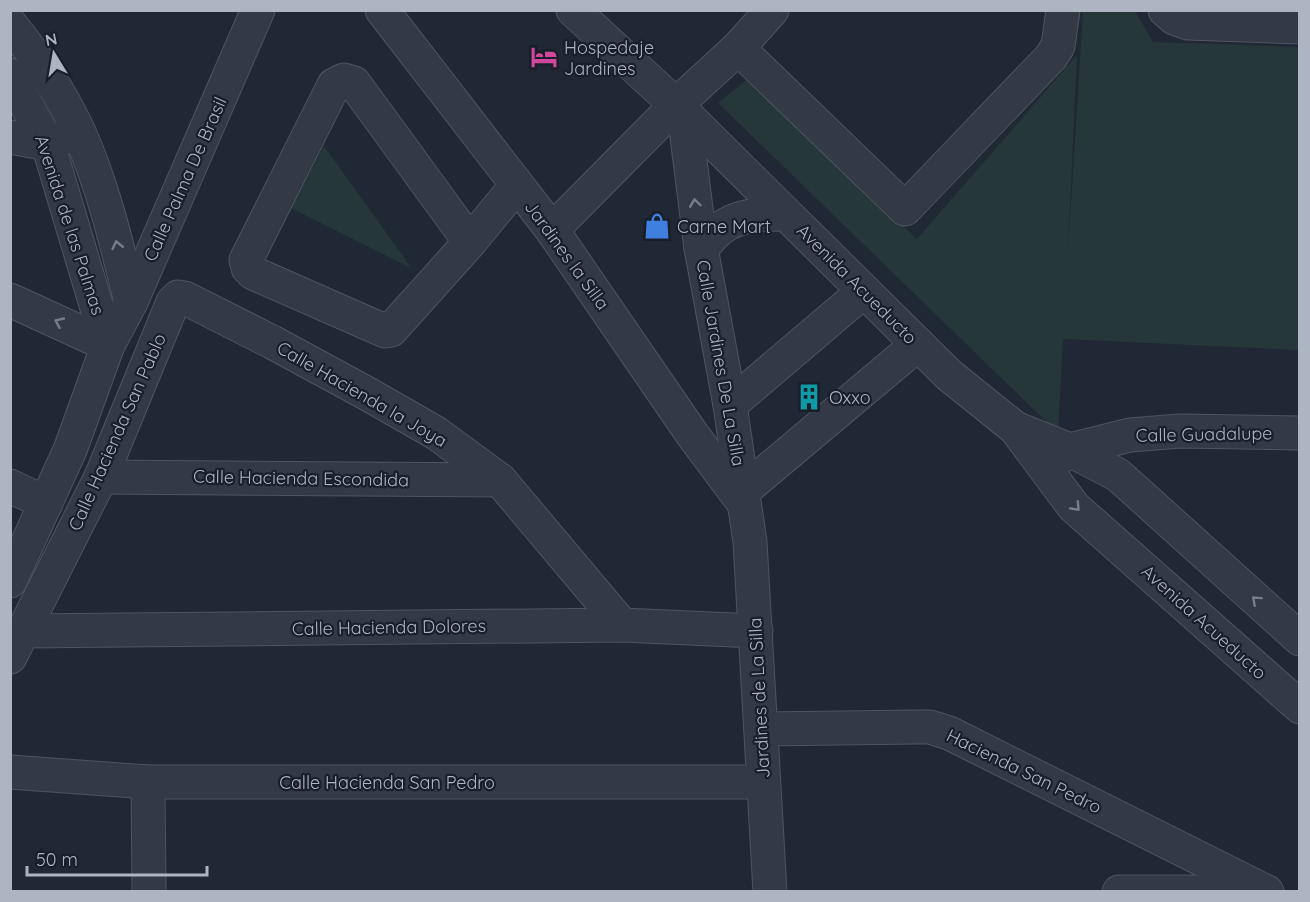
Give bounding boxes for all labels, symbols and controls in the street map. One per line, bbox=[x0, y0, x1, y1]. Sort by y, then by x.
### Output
north arrow bbox=[24, 24, 84, 84]
text: N bbox=[43, 28, 59, 50]
place label: Hospedaje Jardines bbox=[564, 36, 654, 80]
hotel icon: Hospedaje Jardines bbox=[529, 42, 559, 72]
street label: Calle Palma De Brasil bbox=[138, 93, 232, 265]
street label: Avenida de las Palmas bbox=[30, 132, 110, 318]
street label: Jardines la Silla bbox=[520, 196, 614, 314]
one-way arrow bbox=[690, 198, 702, 207]
shop icon: Carne Mart bbox=[642, 211, 672, 241]
place label: Carne Mart bbox=[677, 215, 771, 238]
street label: Avenida Acueducto bbox=[792, 219, 922, 349]
one-way arrow bbox=[112, 241, 125, 251]
street label: Calle Jardines De La Silla bbox=[692, 258, 750, 468]
one-way arrow bbox=[55, 318, 66, 330]
street label: Calle Hacienda San Pablo bbox=[63, 330, 171, 534]
street label: Calle Hacienda la Joya bbox=[273, 336, 451, 452]
building icon: Oxxo bbox=[794, 382, 824, 412]
place label: Oxxo bbox=[829, 386, 871, 409]
street label: Calle Guadalupe bbox=[1135, 421, 1273, 447]
street label: Calle Hacienda Escondida bbox=[193, 465, 409, 491]
one-way arrow bbox=[1069, 501, 1080, 511]
street label: Avenida Acueducto bbox=[1137, 560, 1271, 684]
one-way arrow bbox=[1252, 596, 1263, 607]
street label: Calle Hacienda Dolores bbox=[292, 614, 486, 640]
street label: Jardines de La Silla bbox=[743, 617, 775, 779]
street label: Hacienda San Pedro bbox=[943, 723, 1105, 819]
street label: Calle Hacienda San Pedro bbox=[279, 771, 495, 794]
scale bar bbox=[27, 839, 207, 877]
text: 50 m bbox=[36, 848, 78, 871]

